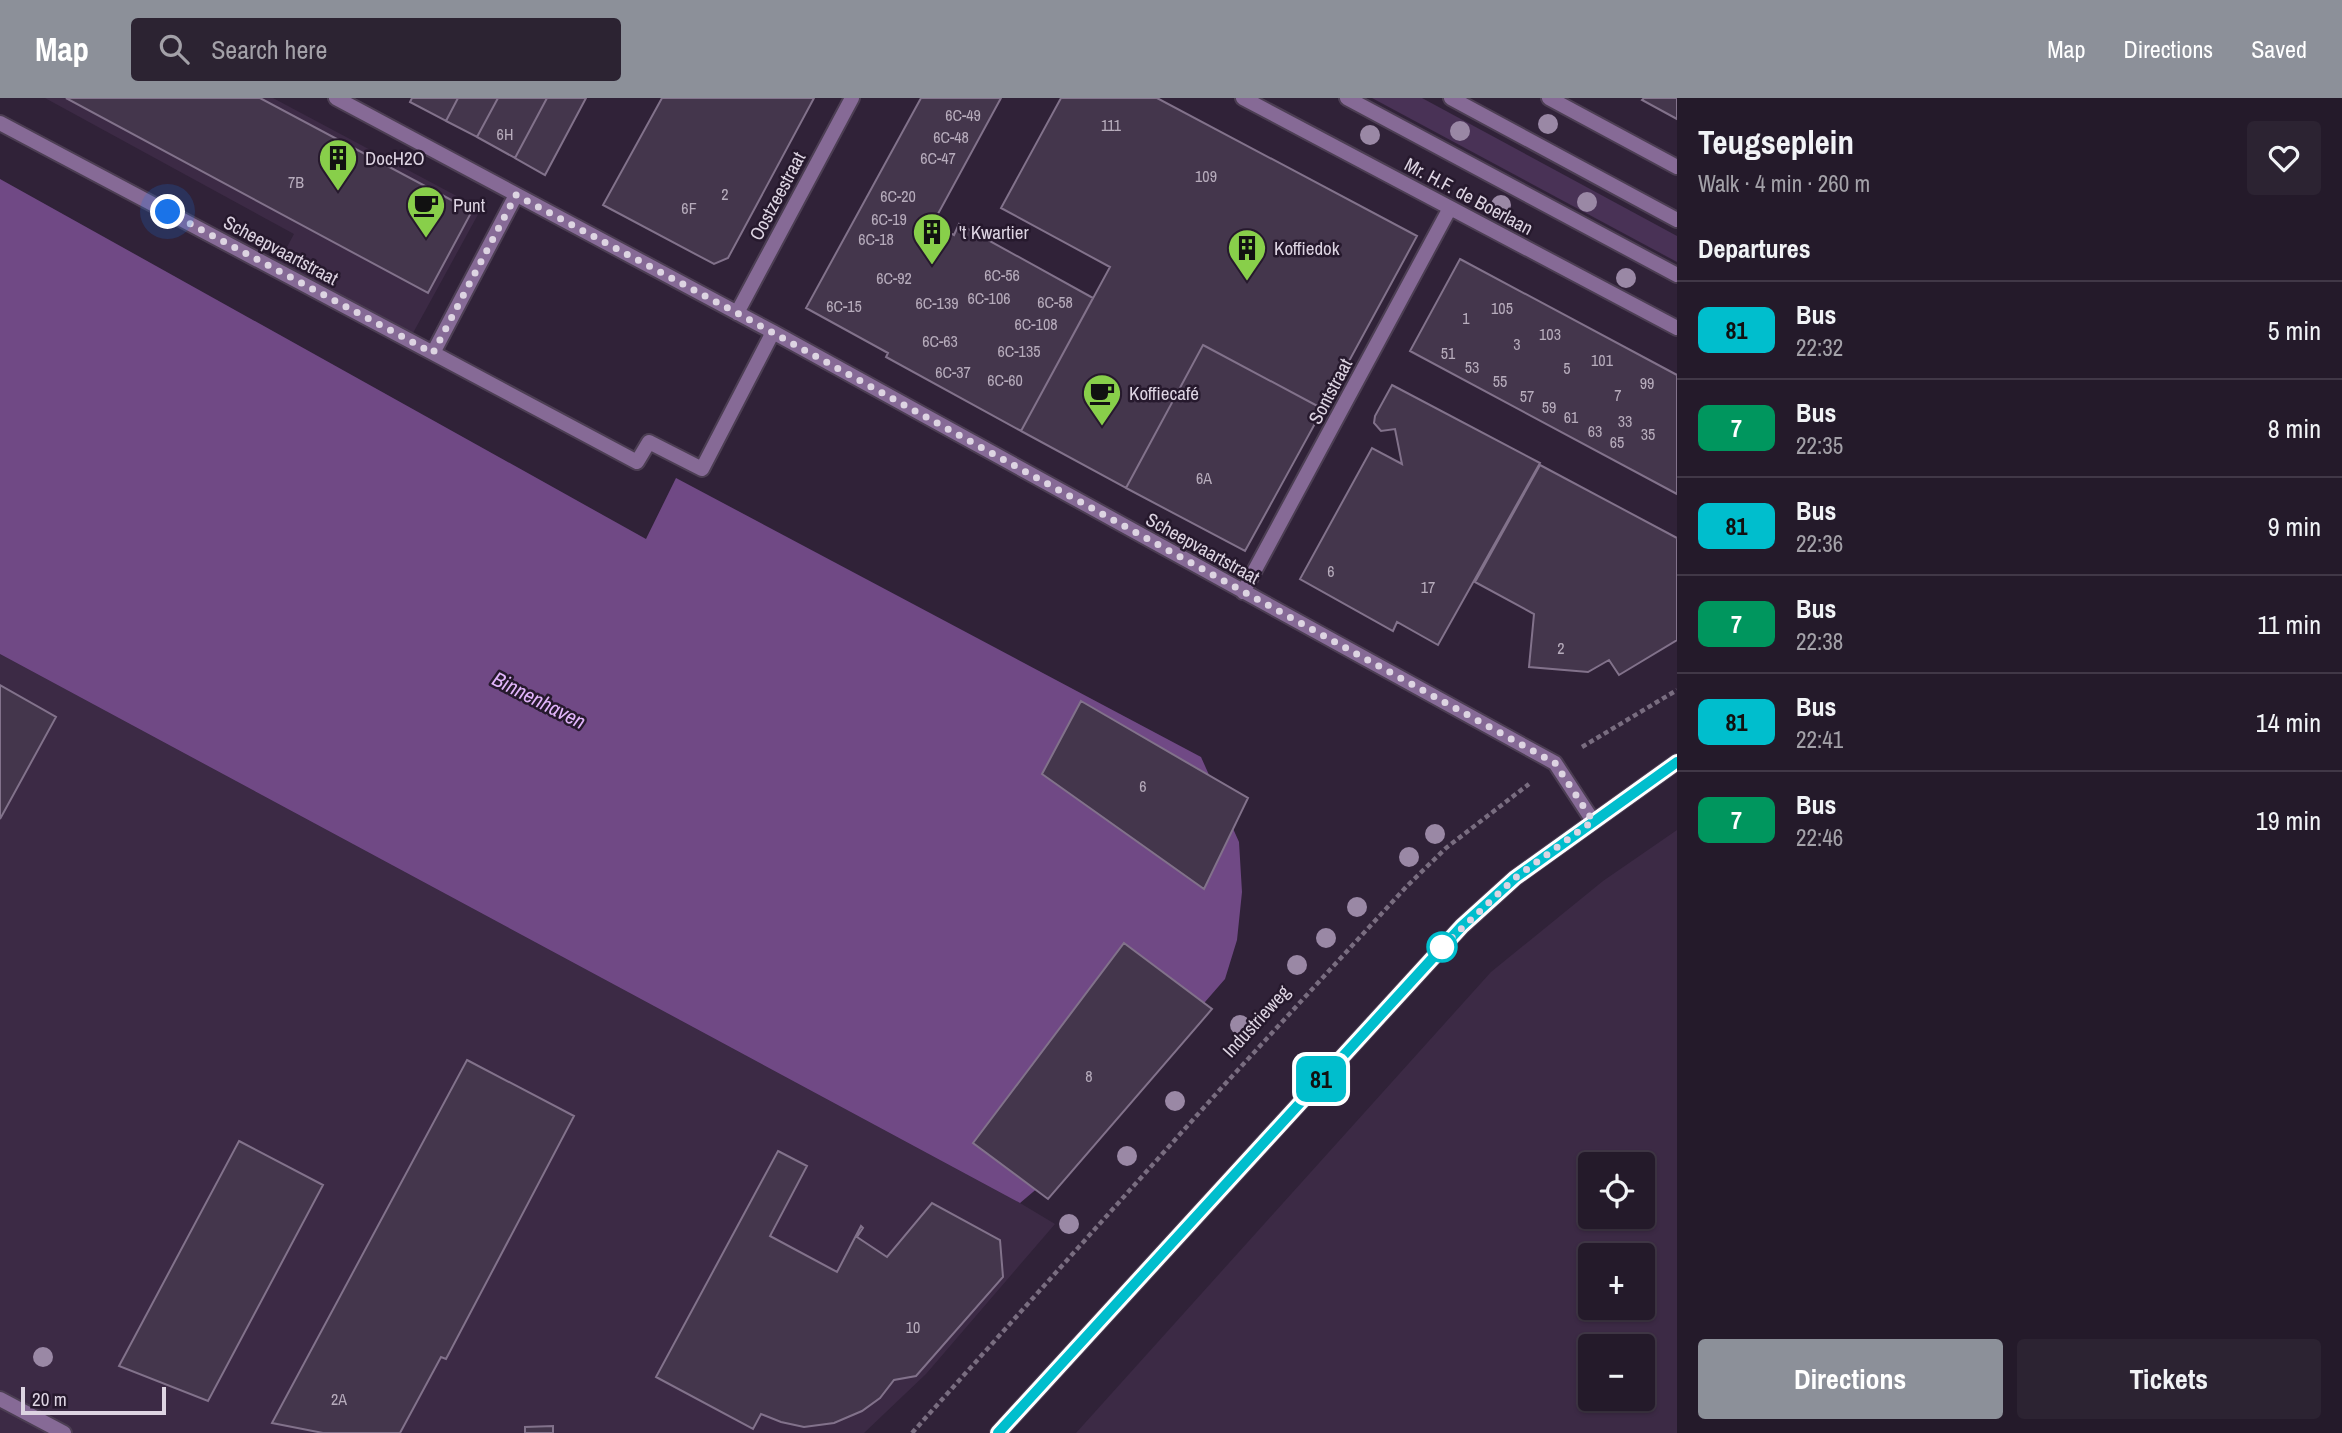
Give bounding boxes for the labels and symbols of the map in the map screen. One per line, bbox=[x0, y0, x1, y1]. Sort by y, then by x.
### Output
house number: 6C-49 bbox=[945, 104, 981, 126]
house number: 111 bbox=[1101, 114, 1122, 136]
house number: 6H bbox=[497, 123, 513, 145]
house number: 6C-48 bbox=[933, 126, 969, 148]
building icon: DocH2O bbox=[317, 137, 359, 192]
place label: DocH2O bbox=[365, 145, 425, 171]
street label: Oostzeestraat bbox=[743, 146, 812, 245]
house number: 6C-47 bbox=[920, 147, 956, 169]
street label: Mr. H.F. de Boerlaan bbox=[1400, 151, 1538, 241]
house number: 109 bbox=[1195, 165, 1217, 187]
house number: 7B bbox=[288, 171, 304, 193]
house number: 2 bbox=[721, 183, 729, 205]
cafe icon: Punt bbox=[405, 184, 447, 239]
house number: 6C-20 bbox=[880, 185, 916, 207]
place label: Punt bbox=[453, 192, 486, 218]
your location bbox=[150, 194, 185, 229]
house number: 6F bbox=[681, 197, 697, 219]
house number: 6C-19 bbox=[871, 208, 907, 230]
street label: Scheepvaartstraat bbox=[219, 209, 344, 291]
building icon: 't Kwartier bbox=[911, 211, 953, 266]
place label: 't Kwartier bbox=[959, 219, 1029, 245]
building icon: Koffiedok bbox=[1226, 227, 1268, 282]
house number: 6C-18 bbox=[858, 228, 894, 250]
place label: Koffiedok bbox=[1274, 235, 1340, 261]
house number: 6C-56 bbox=[984, 264, 1020, 286]
house number: 6C-92 bbox=[876, 267, 912, 289]
house number: 6C-106 bbox=[967, 287, 1011, 309]
house number: 6C-58 bbox=[1037, 291, 1073, 313]
house number: 6C-139 bbox=[915, 292, 959, 314]
house number: 6C-15 bbox=[826, 295, 862, 317]
house number: 105 bbox=[1491, 297, 1513, 319]
house number: 1 bbox=[1462, 307, 1470, 329]
house number: 6C-108 bbox=[1014, 313, 1058, 335]
house number: 103 bbox=[1539, 323, 1561, 345]
house number: 6C-63 bbox=[922, 330, 958, 352]
house number: 3 bbox=[1513, 333, 1521, 355]
house number: 6C-135 bbox=[997, 340, 1041, 362]
house number: 51 bbox=[1441, 342, 1456, 364]
house number: 101 bbox=[1591, 349, 1614, 371]
street label: Sontstraat bbox=[1302, 353, 1358, 428]
house number: 53 bbox=[1465, 356, 1479, 378]
house number: 5 bbox=[1563, 357, 1571, 379]
house number: 6C-37 bbox=[935, 361, 971, 383]
house number: 6C-60 bbox=[987, 369, 1023, 391]
house number: 55 bbox=[1493, 370, 1507, 392]
cafe icon: Koffiecafé bbox=[1081, 372, 1123, 427]
house number: 99 bbox=[1640, 372, 1654, 394]
place label: Koffiecafé bbox=[1129, 380, 1199, 406]
house number: 7 bbox=[1614, 384, 1622, 406]
house number: 57 bbox=[1520, 385, 1534, 407]
house number: 59 bbox=[1542, 396, 1556, 418]
house number: 61 bbox=[1564, 406, 1579, 428]
house number: 33 bbox=[1618, 410, 1632, 432]
house number: 63 bbox=[1588, 420, 1602, 442]
house number: 35 bbox=[1641, 423, 1655, 445]
house number: 65 bbox=[1610, 431, 1624, 453]
house number: 6A bbox=[1196, 467, 1212, 489]
street label: Scheepvaartstraat bbox=[1141, 506, 1265, 590]
house number: 6 bbox=[1327, 560, 1335, 582]
house number: 17 bbox=[1421, 576, 1435, 598]
house number: 2 bbox=[1557, 637, 1565, 659]
water label: Binnenhaven bbox=[487, 664, 591, 736]
house number: 6 bbox=[1139, 775, 1147, 797]
unlabelled marker bbox=[1427, 932, 1457, 962]
street label: Industrieweg bbox=[1216, 979, 1296, 1063]
line badge: 81 bbox=[1290, 1056, 1352, 1102]
house number: 8 bbox=[1085, 1065, 1093, 1087]
house number: 10 bbox=[906, 1316, 920, 1338]
scale bar bbox=[21, 1384, 166, 1416]
house number: 2A bbox=[331, 1388, 347, 1410]

